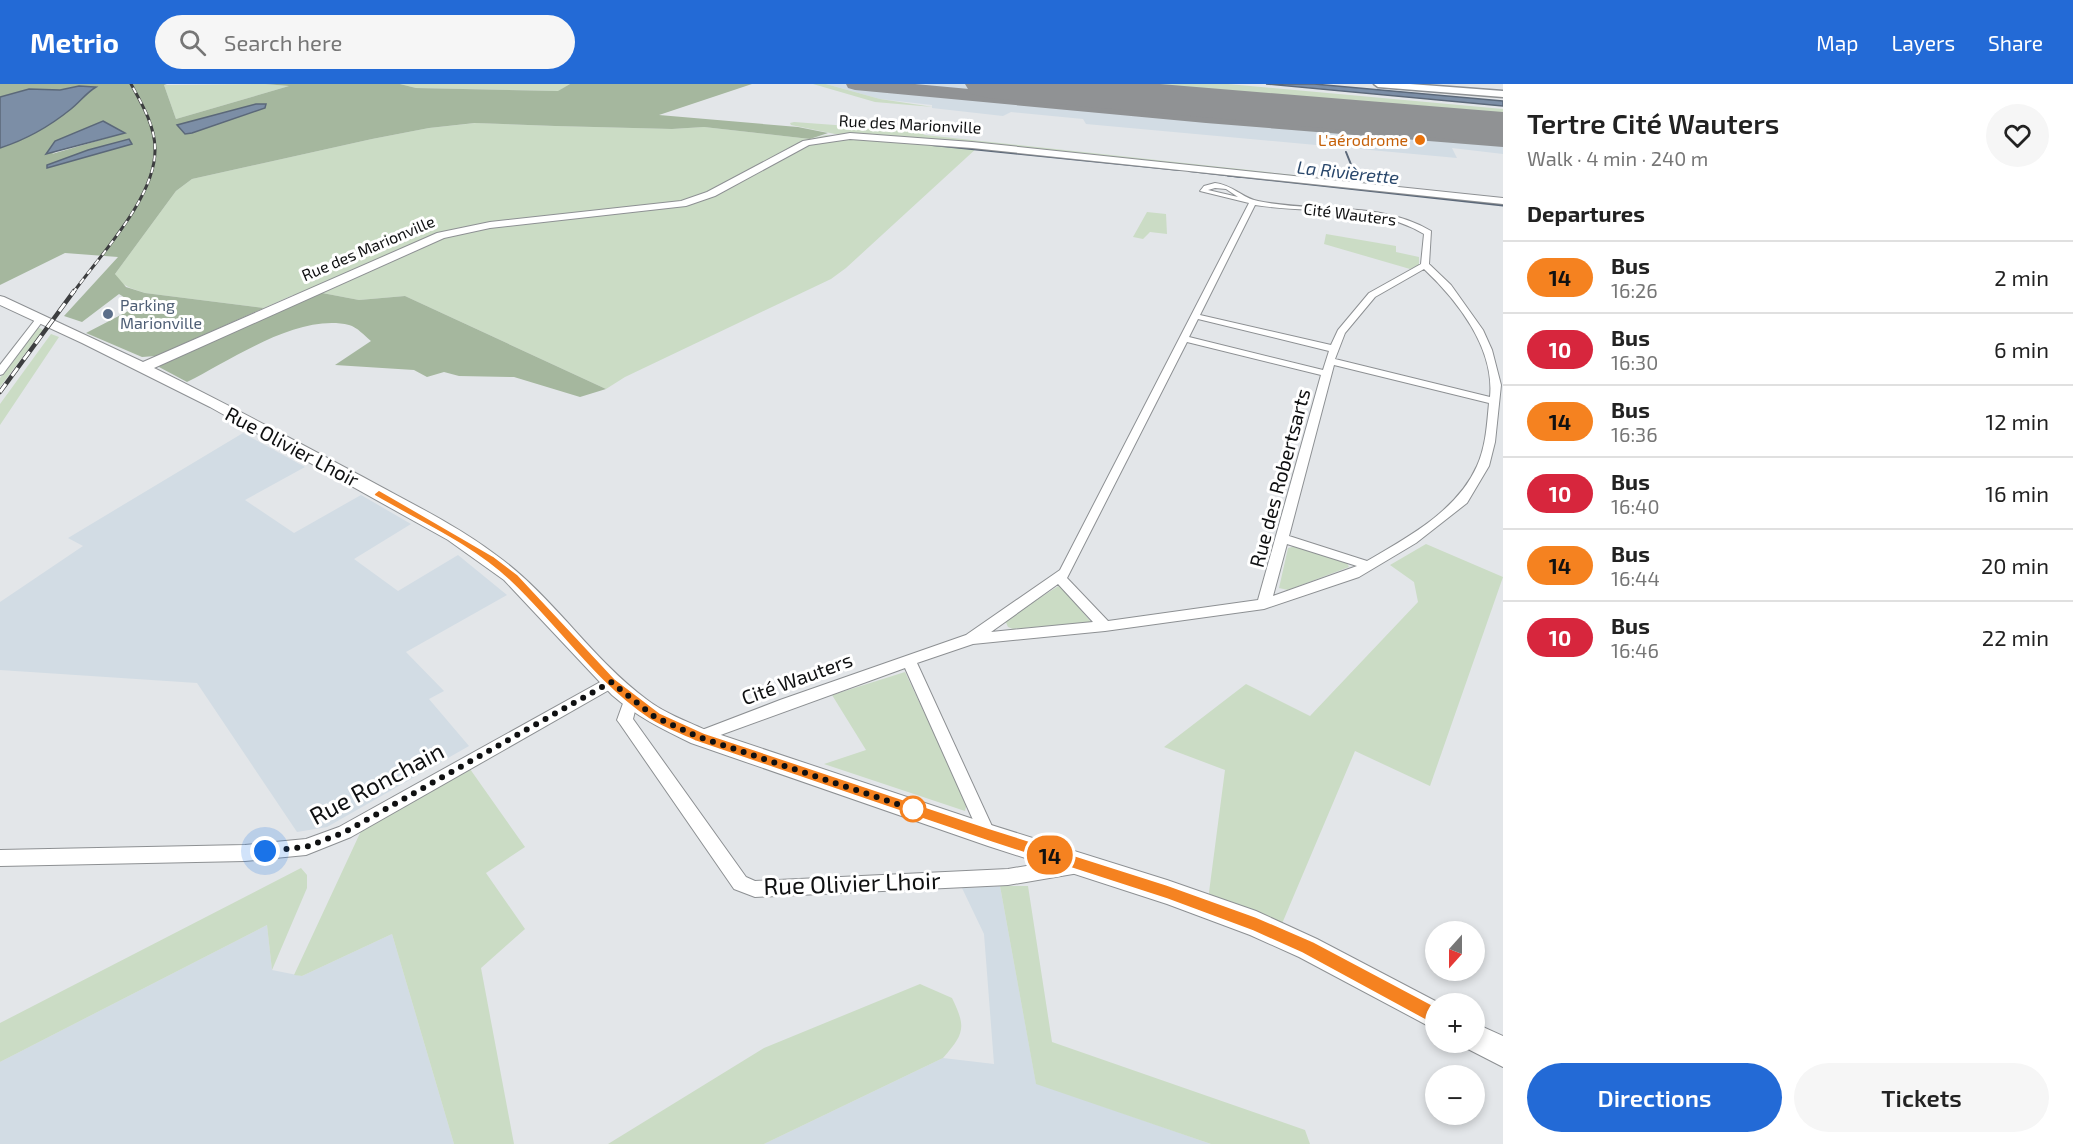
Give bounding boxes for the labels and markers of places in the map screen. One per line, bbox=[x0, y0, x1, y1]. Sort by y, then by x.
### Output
place label: L'aérodrome bbox=[1318, 130, 1408, 149]
marker: L'aérodrome bbox=[1413, 133, 1427, 147]
place label: Parking Marionville bbox=[120, 295, 202, 332]
marker: Parking Marionville bbox=[101, 307, 115, 321]
unlabelled marker bbox=[900, 796, 926, 822]

